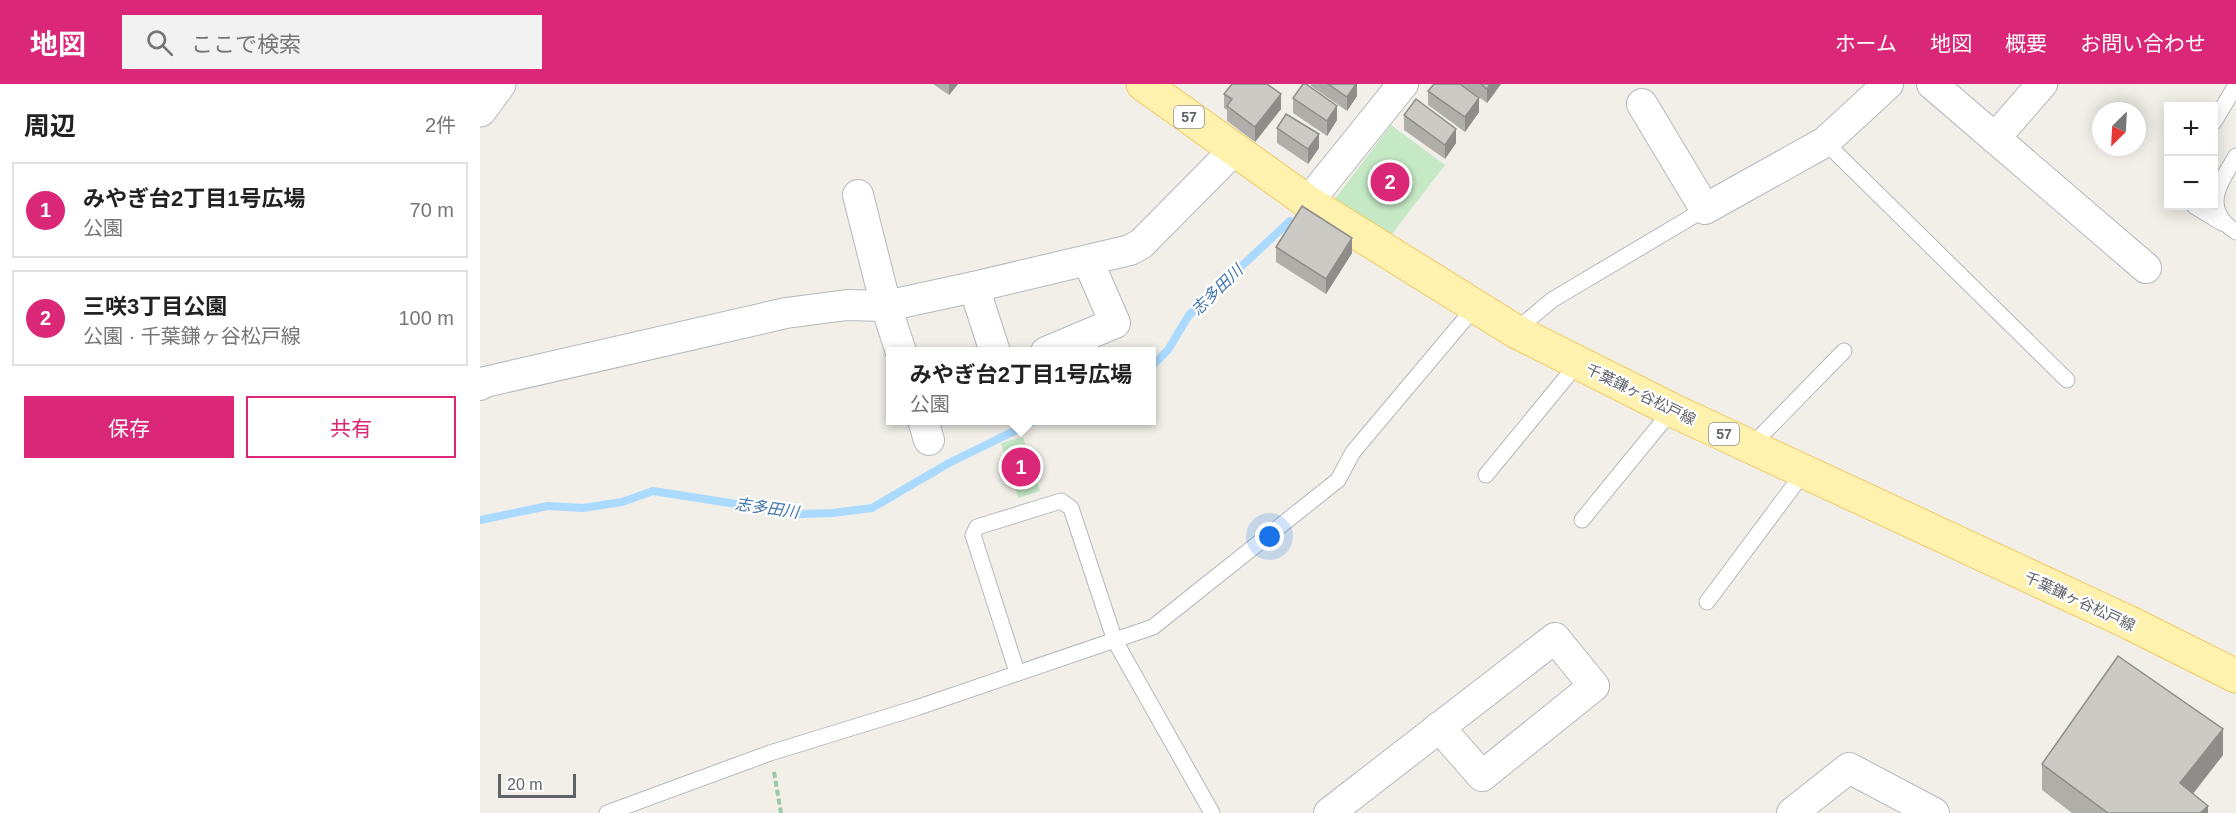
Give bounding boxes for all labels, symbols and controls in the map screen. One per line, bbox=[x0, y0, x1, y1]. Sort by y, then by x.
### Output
search box bbox=[122, 15, 542, 69]
icon: search bbox=[143, 26, 176, 59]
text: 地図 bbox=[30, 29, 86, 60]
text: ここで検索 bbox=[191, 32, 301, 57]
text: ホーム bbox=[1835, 32, 1897, 55]
text: 地図 bbox=[1930, 32, 1972, 55]
text: 概要 bbox=[2005, 32, 2047, 55]
text: お問い合わせ bbox=[2080, 32, 2206, 55]
north arrow bbox=[2092, 102, 2146, 156]
map controls bbox=[2164, 102, 2218, 210]
button: + bbox=[2164, 102, 2218, 156]
road number: 57 bbox=[1174, 106, 1204, 128]
text: 周辺 bbox=[24, 111, 76, 141]
text: 2件 bbox=[425, 114, 456, 136]
button: − bbox=[2164, 156, 2218, 210]
pin: 2 bbox=[1370, 160, 1410, 204]
text: みやぎ台2丁目1号広場 bbox=[83, 186, 305, 211]
text: 1 bbox=[40, 199, 51, 221]
text: 70 m bbox=[410, 199, 454, 221]
text: 公園 bbox=[83, 217, 123, 239]
water label: 志多田川 bbox=[1188, 260, 1247, 318]
text: 三咲3丁目公園 bbox=[83, 294, 227, 319]
text: 2 bbox=[40, 307, 51, 329]
text: 100 m bbox=[398, 307, 454, 329]
text: 公園 · 千葉鎌ヶ谷松戸線 bbox=[83, 325, 301, 347]
popup bbox=[886, 347, 1156, 425]
street label: 千葉鎌ヶ谷松戸線 bbox=[1583, 360, 1699, 428]
text: みやぎ台2丁目1号広場 bbox=[910, 362, 1132, 387]
text: 公園 bbox=[910, 393, 950, 415]
button: 保存 bbox=[24, 396, 234, 458]
button: 共有 bbox=[246, 396, 456, 458]
road number: 57 bbox=[1709, 423, 1739, 445]
pin: 1 bbox=[1002, 444, 1040, 490]
water label: 志多田川 bbox=[734, 495, 802, 521]
your location bbox=[1255, 522, 1284, 551]
street label: 千葉鎌ヶ谷松戸線 bbox=[2022, 568, 2138, 634]
scale bar bbox=[498, 771, 576, 798]
text: 20 m bbox=[507, 776, 543, 793]

